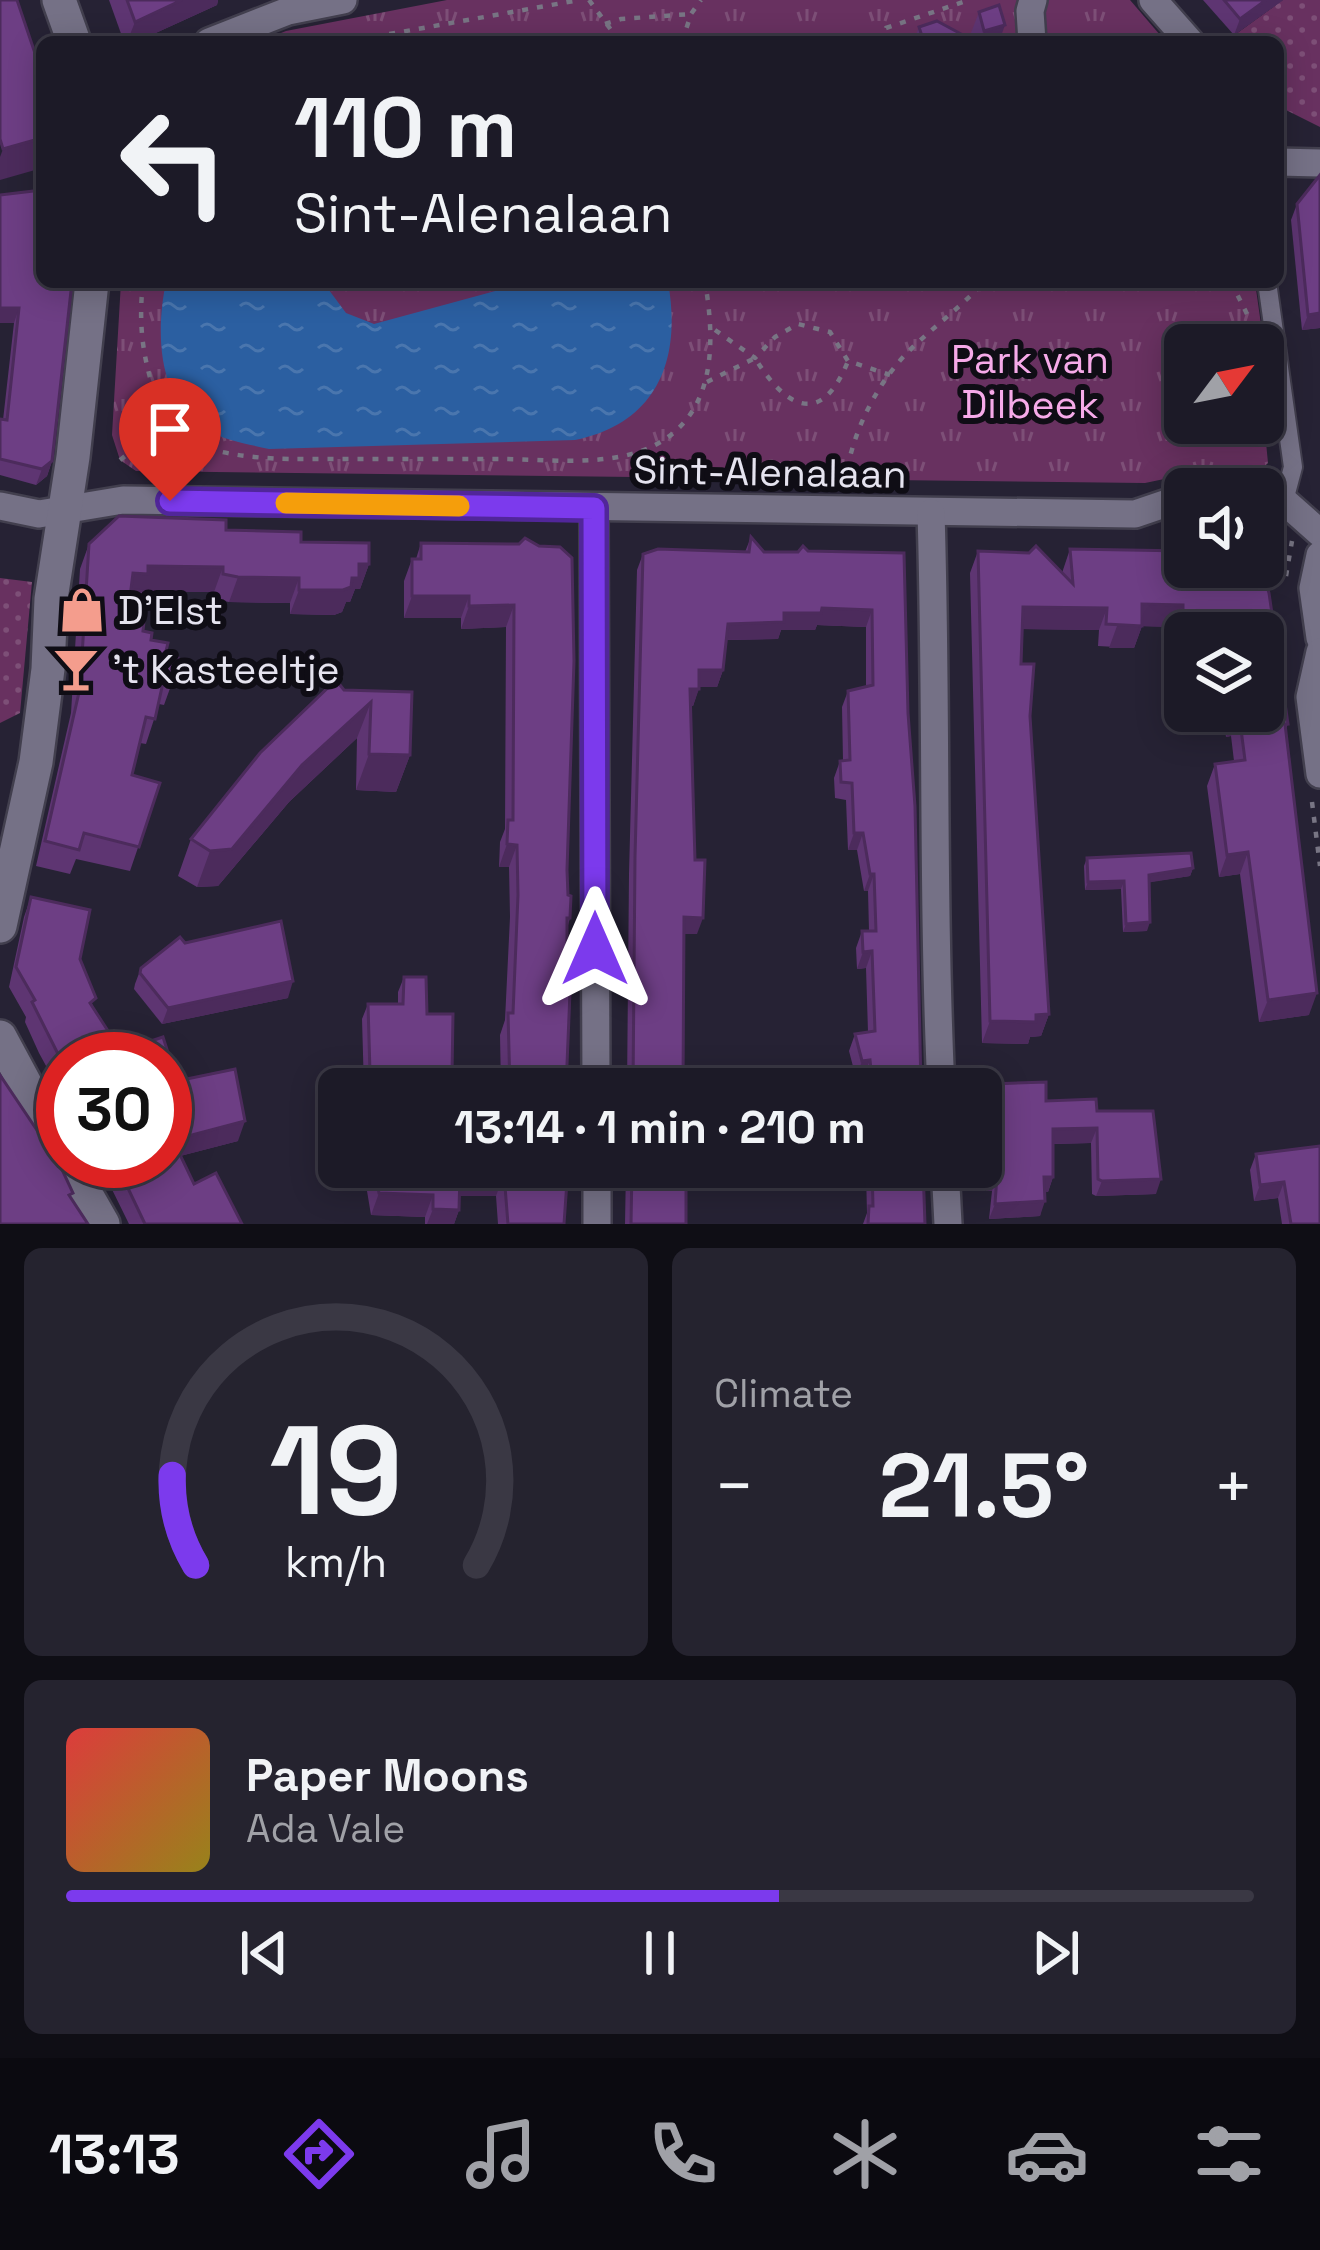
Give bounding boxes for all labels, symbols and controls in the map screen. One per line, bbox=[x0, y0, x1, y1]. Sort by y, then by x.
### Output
text: 110 m bbox=[294, 74, 517, 182]
icon: left bbox=[96, 84, 252, 240]
text: Sint-Alenalaan bbox=[294, 179, 672, 248]
north arrow bbox=[1164, 324, 1284, 444]
map controls bbox=[1164, 324, 1284, 732]
park label: Park van Dilbeek bbox=[951, 335, 1109, 429]
pin bbox=[119, 378, 221, 501]
icon: arrive bbox=[137, 396, 203, 462]
street label: Sint-Alenalaan bbox=[633, 445, 907, 499]
button: sound bbox=[1164, 468, 1284, 588]
shop icon: D'Elst bbox=[57, 585, 107, 635]
place label: D'Elst bbox=[118, 586, 223, 635]
button: layers bbox=[1164, 612, 1284, 732]
bar icon: 't Kasteeltje bbox=[51, 644, 101, 694]
place label: 't Kasteeltje bbox=[112, 645, 340, 694]
position arrow bbox=[532, 886, 658, 1012]
speed limit sign: 30 bbox=[36, 1032, 192, 1188]
text: 13:14 · 1 min · 210 m bbox=[454, 1099, 866, 1156]
text: Climate bbox=[714, 1369, 853, 1418]
text: 19 bbox=[269, 1391, 403, 1550]
text: 21.5° bbox=[879, 1428, 1089, 1543]
text: − bbox=[714, 1444, 755, 1528]
text: + bbox=[1213, 1444, 1254, 1528]
text: km/h bbox=[285, 1535, 387, 1590]
text: Paper Moons bbox=[246, 1747, 529, 1804]
text: Ada Vale bbox=[246, 1804, 405, 1853]
icon: previous bbox=[231, 1920, 297, 1986]
icon: pause bbox=[627, 1920, 693, 1986]
icon: next bbox=[1023, 1920, 1089, 1986]
icon: directions bbox=[277, 2112, 361, 2196]
icon: music bbox=[459, 2112, 543, 2196]
icon: phone bbox=[641, 2112, 725, 2196]
icon: climate bbox=[823, 2112, 907, 2196]
icon: car bbox=[1005, 2112, 1089, 2196]
icon: filters bbox=[1187, 2112, 1271, 2196]
text: 13:13 bbox=[49, 2120, 180, 2189]

